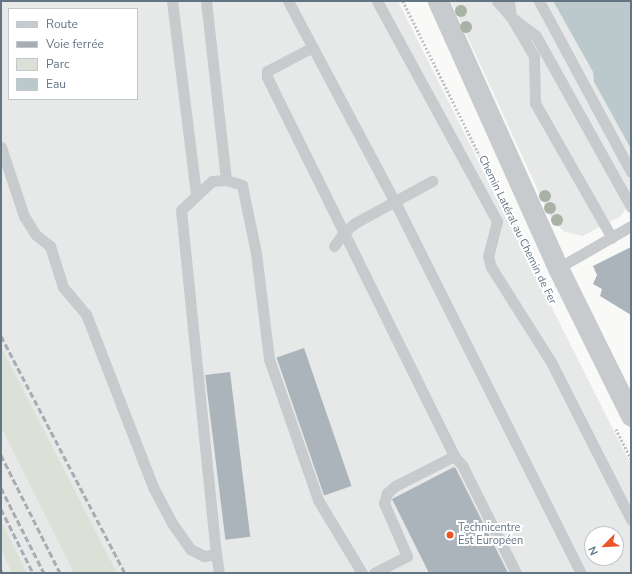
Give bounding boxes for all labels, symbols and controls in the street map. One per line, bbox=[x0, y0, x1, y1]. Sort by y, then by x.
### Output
legend bbox=[8, 8, 138, 100]
text: Route bbox=[46, 16, 78, 32]
text: Voie ferrée bbox=[46, 36, 104, 52]
text: Parc bbox=[46, 56, 69, 72]
text: Eau bbox=[46, 76, 66, 92]
street label: Chemin Latéral au Chemin de Fer bbox=[475, 153, 559, 307]
place label: Technicentre Est Européen bbox=[458, 522, 523, 548]
north arrow bbox=[584, 526, 624, 566]
marker: Technicentre Est Européen bbox=[445, 530, 455, 540]
text: N bbox=[585, 544, 602, 557]

